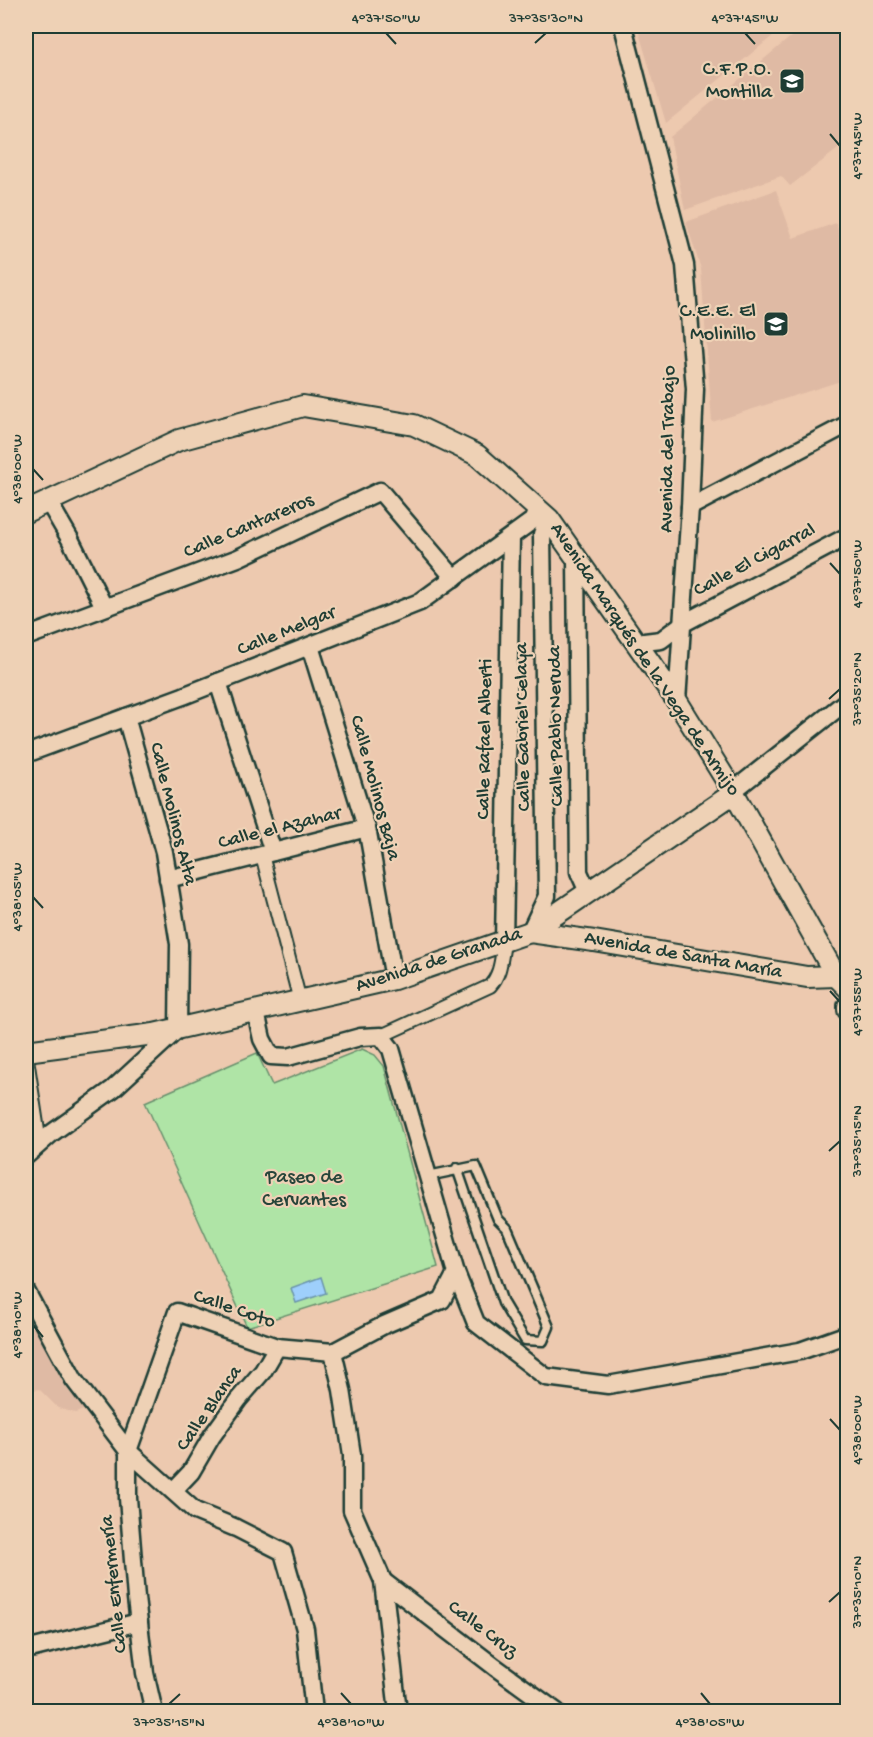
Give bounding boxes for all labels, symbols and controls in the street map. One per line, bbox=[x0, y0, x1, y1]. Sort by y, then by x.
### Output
text: 4°37'50"W bbox=[352, 10, 421, 28]
text: 37°35'30"N bbox=[508, 10, 583, 28]
text: 4°37'45"W bbox=[711, 10, 779, 28]
place label: C.F.P.O. Montilla bbox=[703, 59, 773, 105]
school or university icon: C.F.P.O. Montilla bbox=[777, 66, 807, 96]
text: 4°37'45"W bbox=[849, 112, 867, 180]
place label: C.E.E. El Molinillo bbox=[680, 301, 756, 347]
school or university icon: C.E.E. El Molinillo bbox=[761, 309, 791, 339]
street label: Avenida del Trabajo bbox=[656, 365, 682, 533]
text: 4°38'00"W bbox=[9, 434, 27, 504]
street label: Calle Cantareros bbox=[181, 489, 318, 565]
street label: Avenida Marqués de la Vega de Armijo bbox=[544, 519, 744, 801]
street label: Calle El Cigarral bbox=[690, 519, 820, 603]
text: 4°37'50"W bbox=[849, 539, 867, 608]
street label: Calle Melgar bbox=[234, 601, 341, 662]
street label: Calle Gabriel Celaya bbox=[511, 642, 537, 811]
street label: Calle Pablo Neruda bbox=[544, 645, 570, 807]
text: 37°35'20"N bbox=[849, 652, 867, 727]
street label: Calle Rafael Alberti bbox=[473, 658, 499, 820]
street label: Calle Molinos Baja bbox=[344, 713, 405, 864]
street label: Calle Molinos Alta bbox=[143, 740, 201, 889]
street label: Calle el Azahar bbox=[216, 802, 346, 855]
text: 4°38'05"W bbox=[9, 862, 27, 932]
street label: Avenida de Granada bbox=[353, 923, 526, 999]
street label: Avenida de Santa María bbox=[582, 927, 785, 985]
text: 4°37'55"W bbox=[849, 968, 867, 1036]
text: 37°35'15"N bbox=[849, 1105, 867, 1178]
park label: Paseo de Cervantes bbox=[262, 1167, 346, 1213]
street label: Calle Coto bbox=[190, 1285, 278, 1335]
text: 4°38'10"W bbox=[9, 1291, 27, 1359]
street label: Calle Blanca bbox=[172, 1361, 248, 1456]
text: 4°38'00"W bbox=[849, 1395, 867, 1465]
street label: Calle Enfermería bbox=[96, 1513, 134, 1654]
text: 37°35'10"N bbox=[849, 1556, 867, 1629]
street label: Calle Cruz bbox=[442, 1596, 523, 1665]
text: 37°35'15"N bbox=[132, 1714, 205, 1732]
text: 4°38'10"W bbox=[317, 1714, 385, 1732]
text: 4°38'05"W bbox=[675, 1714, 745, 1732]

